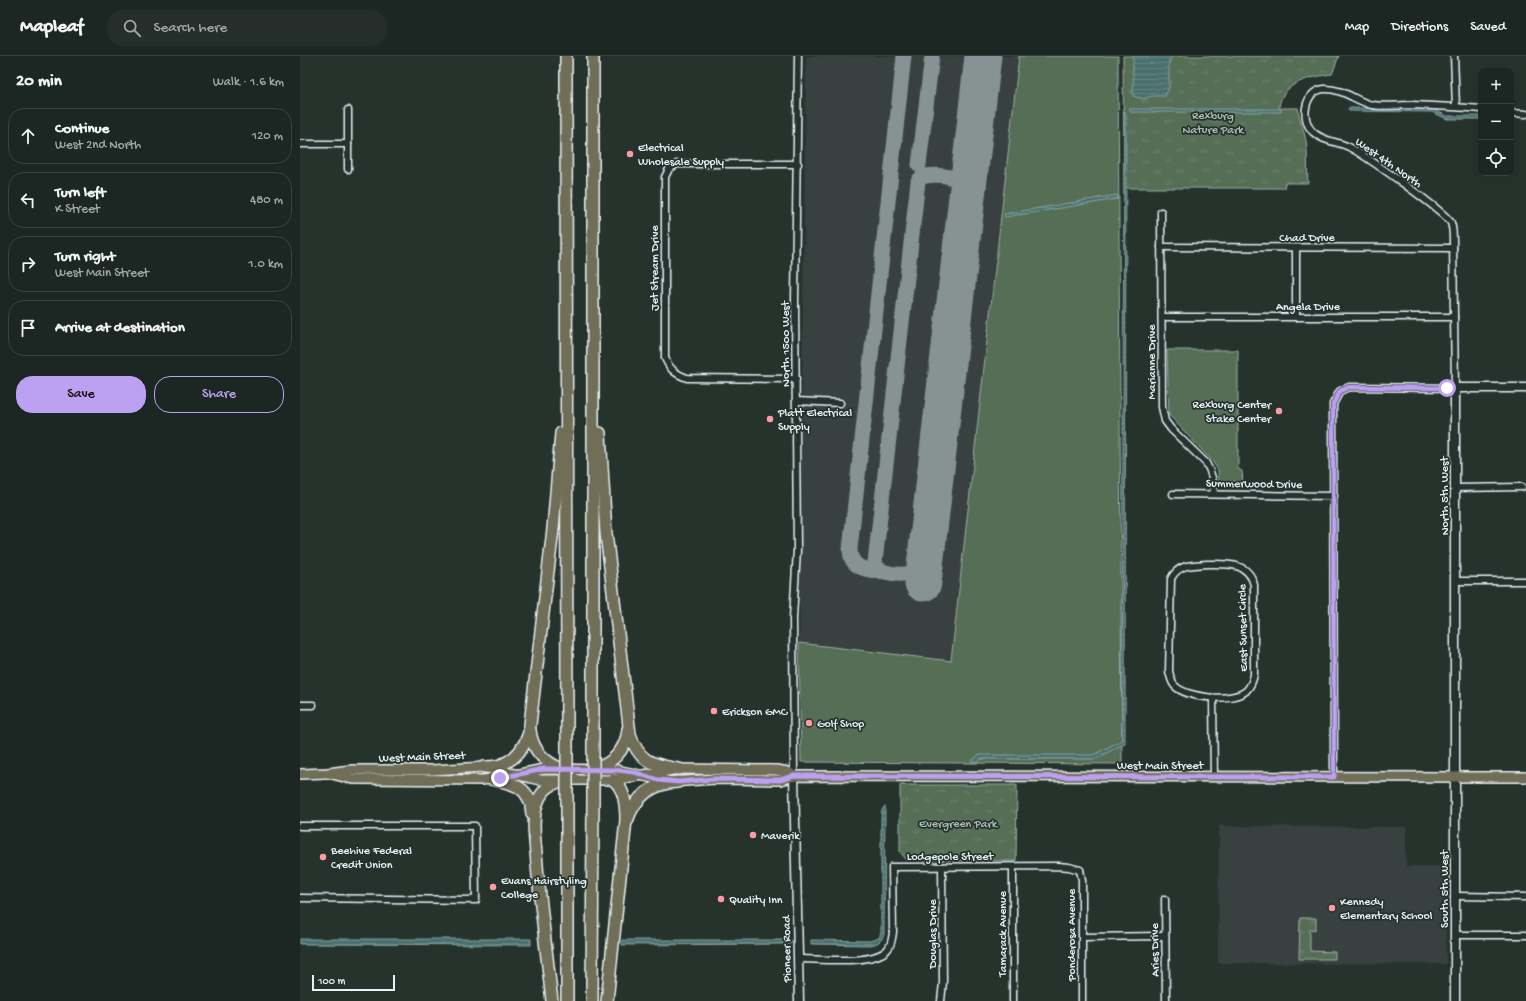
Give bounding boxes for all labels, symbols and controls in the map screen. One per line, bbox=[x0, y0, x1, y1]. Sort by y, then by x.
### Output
search box bbox=[107, 10, 387, 46]
text: Mapleaf bbox=[20, 16, 83, 39]
icon: search bbox=[121, 17, 143, 39]
text: Search here bbox=[153, 19, 227, 37]
text: Map bbox=[1345, 19, 1369, 36]
text: Directions bbox=[1391, 19, 1448, 36]
text: Saved bbox=[1470, 19, 1506, 36]
map controls bbox=[1478, 68, 1514, 176]
button: + bbox=[1478, 68, 1514, 104]
text: 20 min bbox=[16, 72, 62, 92]
text: Walk · 1.6 km bbox=[213, 75, 284, 90]
button: − bbox=[1478, 104, 1514, 140]
park label: Rexburg Nature Park bbox=[1182, 110, 1245, 138]
text: Continue bbox=[55, 120, 109, 138]
icon: ahead bbox=[17, 125, 39, 147]
text: 120 m bbox=[252, 129, 283, 144]
street label: West 4th North bbox=[1352, 136, 1424, 192]
text: West 2nd North bbox=[55, 138, 141, 153]
button: locate bbox=[1478, 140, 1514, 176]
place label: Electrical Wholesale Supply bbox=[638, 142, 724, 170]
marker: Electrical Wholesale Supply bbox=[625, 149, 635, 159]
text: Turn left bbox=[55, 184, 106, 202]
icon: left bbox=[17, 189, 39, 211]
text: 480 m bbox=[250, 193, 283, 208]
text: K Street bbox=[55, 202, 100, 217]
street label: Jet Stream Drive bbox=[649, 225, 663, 311]
street label: Chad Drive bbox=[1279, 232, 1336, 246]
text: Turn right bbox=[55, 248, 115, 266]
icon: right bbox=[17, 253, 39, 275]
text: 1.0 km bbox=[248, 257, 283, 272]
text: West Main Street bbox=[55, 266, 149, 281]
street label: North 1500 West bbox=[780, 300, 794, 387]
street label: Angela Drive bbox=[1276, 301, 1341, 315]
icon: arrive bbox=[17, 317, 39, 339]
text: Arrive at destination bbox=[55, 319, 185, 337]
street label: Marianne Drive bbox=[1146, 324, 1160, 400]
button: Save bbox=[16, 376, 146, 413]
button: Share bbox=[154, 376, 284, 413]
route start bbox=[1438, 379, 1456, 397]
place label: Rexburg Center Stake Center bbox=[1193, 399, 1273, 427]
marker: Rexburg Center Stake Center bbox=[1274, 406, 1284, 416]
place label: Platt Electrical Supply bbox=[777, 407, 852, 435]
marker: Platt Electrical Supply bbox=[765, 414, 775, 424]
street label: North 5th West bbox=[1439, 456, 1453, 535]
street label: Summerwood Drive bbox=[1206, 477, 1303, 493]
street label: East Sunset Circle bbox=[1236, 583, 1252, 672]
marker: Erickson GMC bbox=[709, 706, 719, 716]
place label: Erickson GMC bbox=[722, 706, 789, 720]
marker: Golf Shop bbox=[804, 718, 814, 728]
place label: Golf Shop bbox=[817, 718, 864, 732]
street label: West Main Street bbox=[379, 749, 467, 767]
street label: West Main Street bbox=[1117, 760, 1204, 774]
route end bbox=[491, 769, 509, 787]
park label: Evergreen Park bbox=[919, 818, 999, 832]
marker: Maverik bbox=[748, 830, 758, 840]
place label: Maverik bbox=[761, 830, 801, 844]
place label: Beehive Federal Credit Union bbox=[330, 845, 412, 873]
street label: South 5th West bbox=[1439, 849, 1453, 928]
street label: Lodgepole Street bbox=[907, 851, 994, 865]
marker: Beehive Federal Credit Union bbox=[318, 852, 328, 862]
place label: Evans Hairstyling College bbox=[501, 875, 587, 903]
marker: Evans Hairstyling College bbox=[488, 882, 498, 892]
street label: Ponderosa Avenue bbox=[1066, 888, 1080, 982]
street label: Tamarack Avenue bbox=[997, 890, 1011, 978]
marker: Quality Inn bbox=[716, 894, 726, 904]
place label: Quality Inn bbox=[729, 894, 783, 908]
place label: Kennedy Elementary School bbox=[1340, 896, 1433, 924]
street label: Douglas Drive bbox=[927, 899, 941, 970]
marker: Kennedy Elementary School bbox=[1327, 903, 1337, 913]
street label: Pioneer Road bbox=[780, 914, 796, 984]
street label: Aries Drive bbox=[1149, 922, 1163, 977]
scale bar bbox=[312, 973, 395, 992]
text: 100 m bbox=[318, 976, 345, 988]

